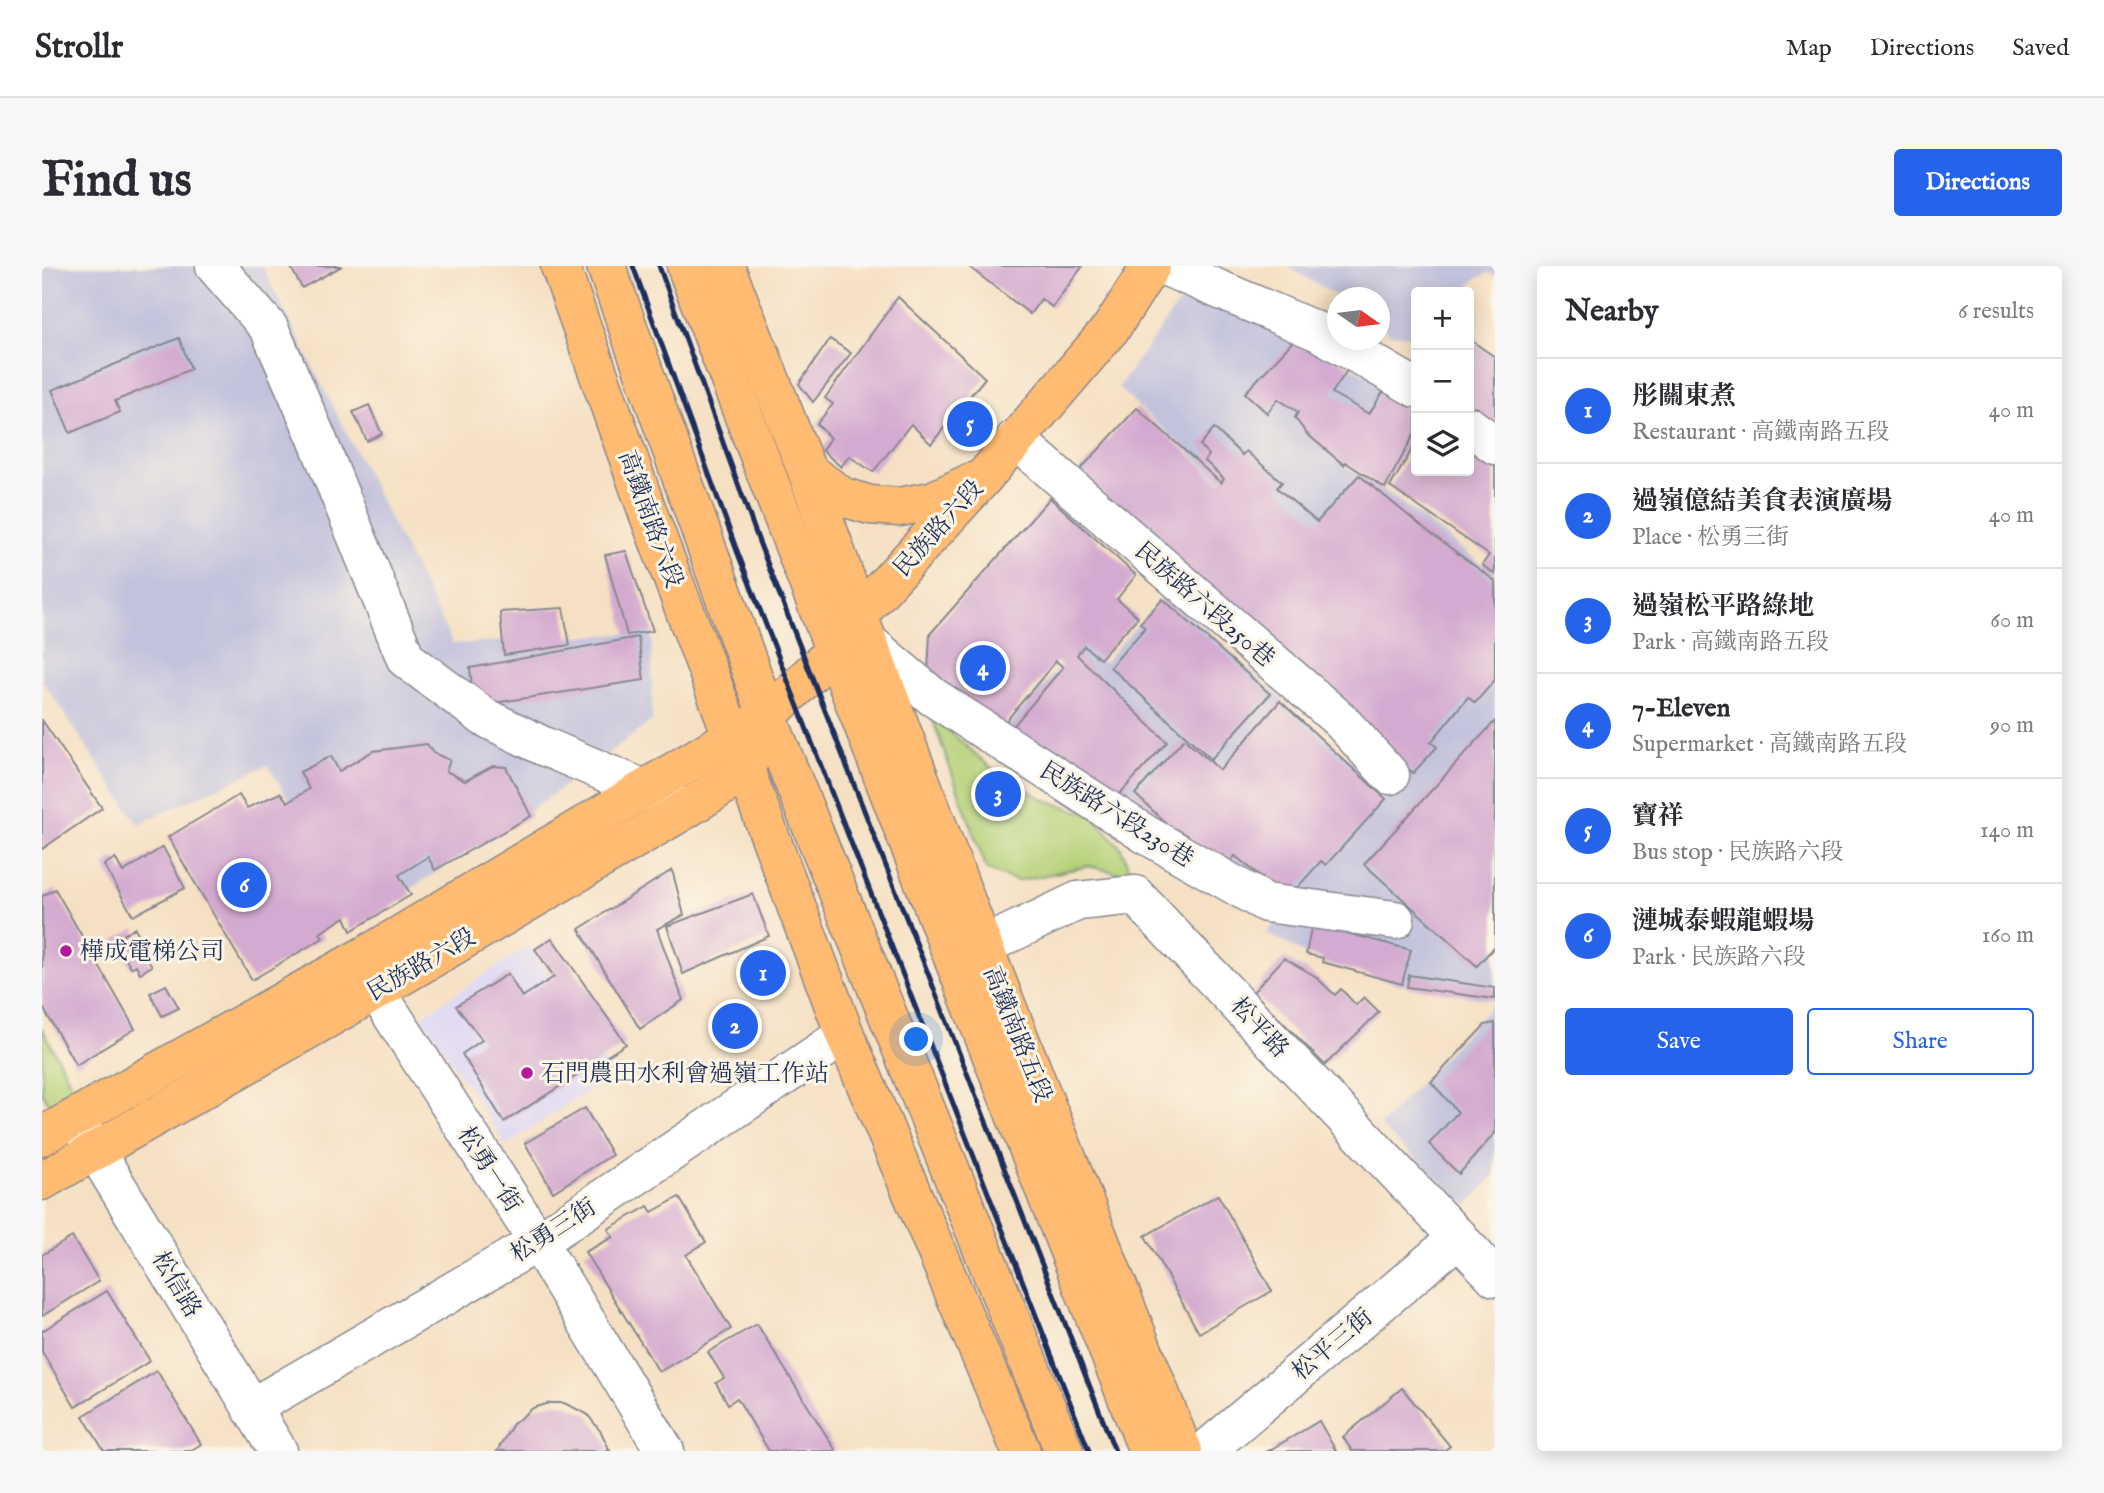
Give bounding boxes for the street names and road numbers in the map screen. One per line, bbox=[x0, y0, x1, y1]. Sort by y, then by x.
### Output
street label: 高鐵南路六段 bbox=[610, 447, 689, 592]
street label: 民族路六段 bbox=[887, 474, 991, 584]
street label: 民族路六段250巷 bbox=[1128, 536, 1280, 674]
street label: 民族路六段230巷 bbox=[1033, 755, 1199, 875]
street label: 民族路六段 bbox=[362, 922, 481, 1009]
street label: 高鐵南路五段 bbox=[975, 962, 1058, 1107]
street label: 松平路 bbox=[1223, 991, 1295, 1065]
street label: 松勇一街 bbox=[450, 1121, 528, 1219]
street label: 松勇三街 bbox=[505, 1192, 603, 1270]
street label: 松信路 bbox=[144, 1246, 208, 1324]
street label: 松平三街 bbox=[1286, 1302, 1380, 1388]

